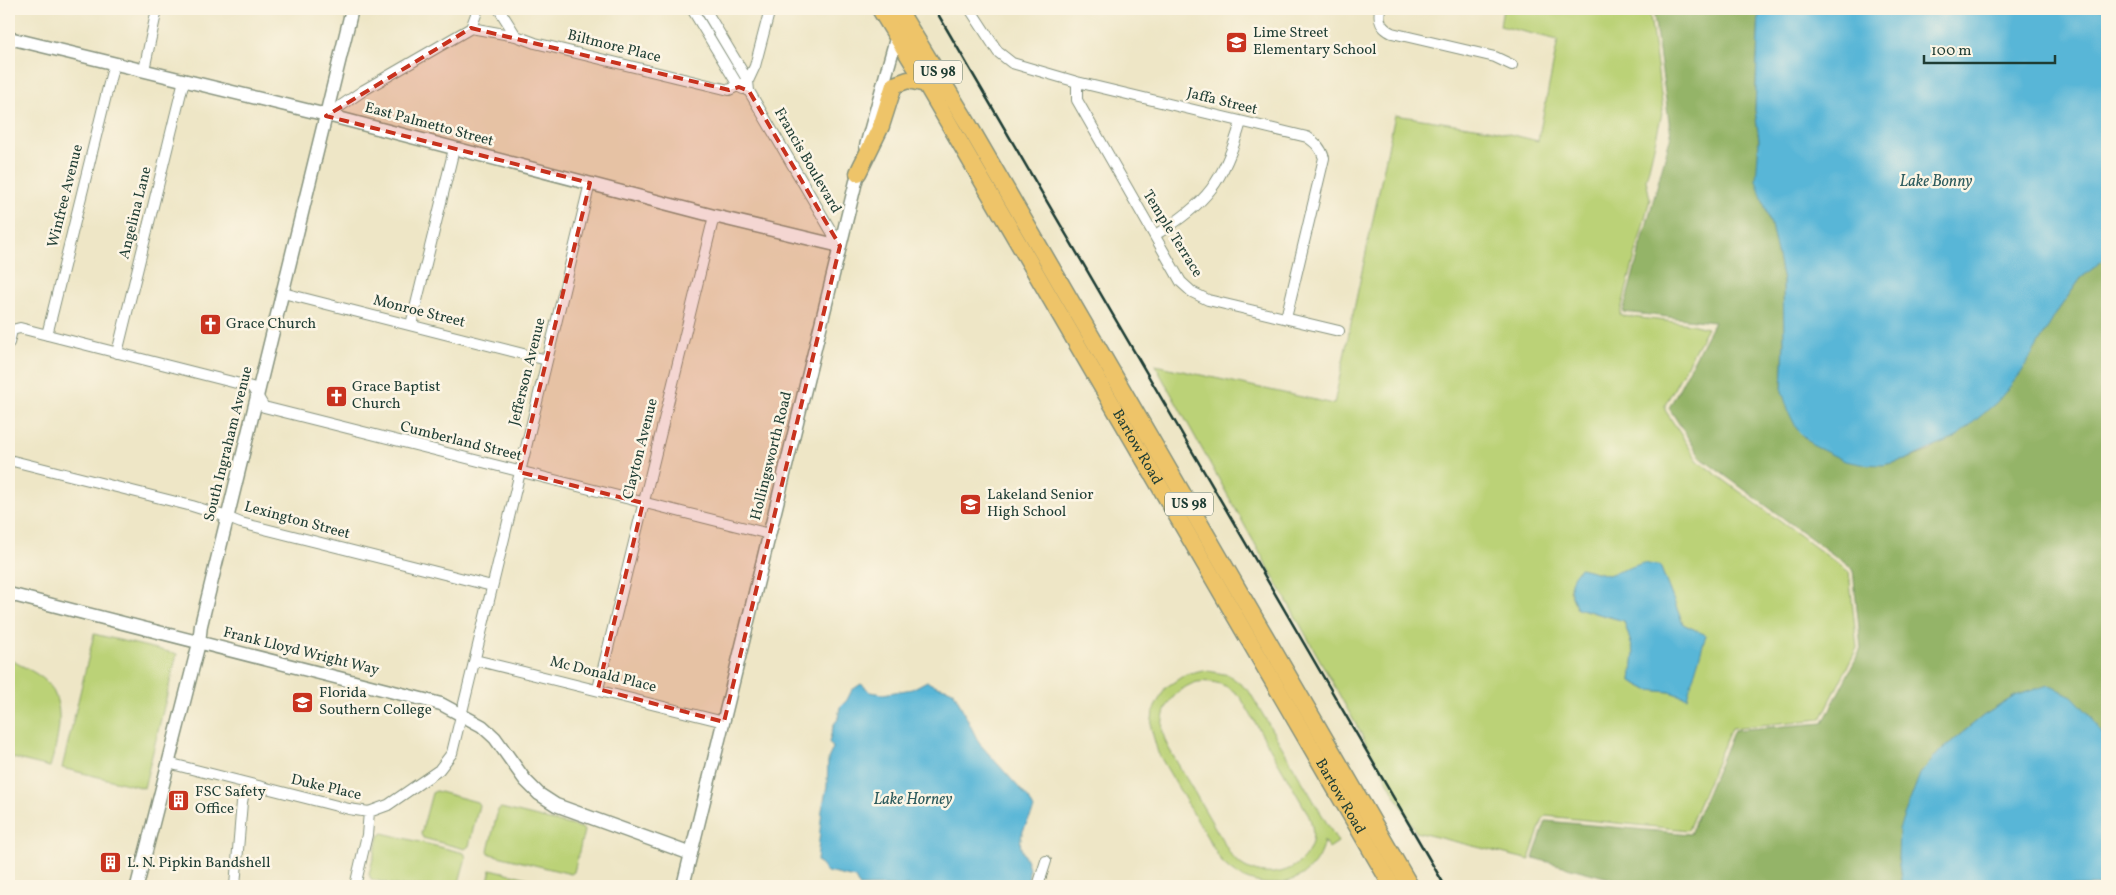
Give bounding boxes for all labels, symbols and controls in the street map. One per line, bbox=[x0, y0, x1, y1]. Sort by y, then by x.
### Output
place label: Lime Street Elementary School bbox=[1253, 23, 1376, 61]
street label: Biltmore Place bbox=[565, 25, 663, 69]
school or university icon: Lime Street Elementary School bbox=[1225, 30, 1249, 54]
scale bar bbox=[1924, 32, 2055, 64]
text: 100 m bbox=[1931, 41, 1971, 62]
road number: US 98 bbox=[914, 61, 962, 84]
street label: Jaffa Street bbox=[1184, 83, 1260, 121]
street label: East Palmetto Street bbox=[362, 98, 496, 152]
street label: Francis Boulevard bbox=[768, 104, 846, 218]
street label: Winfree Avenue bbox=[43, 142, 89, 250]
street label: Angelina Lane bbox=[114, 165, 158, 261]
water label: Lake Bonny bbox=[1900, 171, 1972, 193]
street label: Temple Terrace bbox=[1137, 186, 1207, 282]
street label: Monroe Street bbox=[371, 290, 467, 334]
church icon: Grace Church bbox=[198, 312, 222, 336]
place label: Grace Church bbox=[226, 314, 316, 335]
street label: Jefferson Avenue bbox=[504, 316, 552, 428]
street label: South Ingraham Avenue bbox=[200, 364, 258, 524]
place label: Grace Baptist Church bbox=[352, 377, 440, 415]
church icon: Grace Baptist Church bbox=[324, 384, 348, 408]
street label: Hollingsworth Road bbox=[746, 389, 798, 523]
street label: Clayton Avenue bbox=[618, 396, 664, 502]
street label: Bartow Road bbox=[1107, 405, 1167, 489]
street label: Cumberland Street bbox=[398, 417, 524, 467]
place label: Lakeland Senior High School bbox=[987, 485, 1093, 523]
school or university icon: Lakeland Senior High School bbox=[959, 492, 983, 516]
road number: US 98 bbox=[1165, 492, 1213, 516]
street label: Lexington Street bbox=[242, 497, 352, 545]
street label: Frank Lloyd Wright Way bbox=[221, 622, 381, 682]
street label: Mc Donald Place bbox=[548, 652, 658, 698]
place label: Florida Southern College bbox=[319, 683, 432, 721]
school or university icon: Florida Southern College bbox=[291, 690, 315, 714]
street label: Bartow Road bbox=[1310, 755, 1370, 838]
street label: Duke Place bbox=[289, 770, 363, 806]
place label: FSC Safety Office bbox=[195, 782, 266, 820]
building icon: FSC Safety Office bbox=[167, 789, 191, 813]
water label: Lake Horney bbox=[874, 789, 952, 811]
building icon: L. N. Pipkin Bandshell bbox=[99, 851, 123, 875]
place label: L. N. Pipkin Bandshell bbox=[127, 853, 271, 874]

